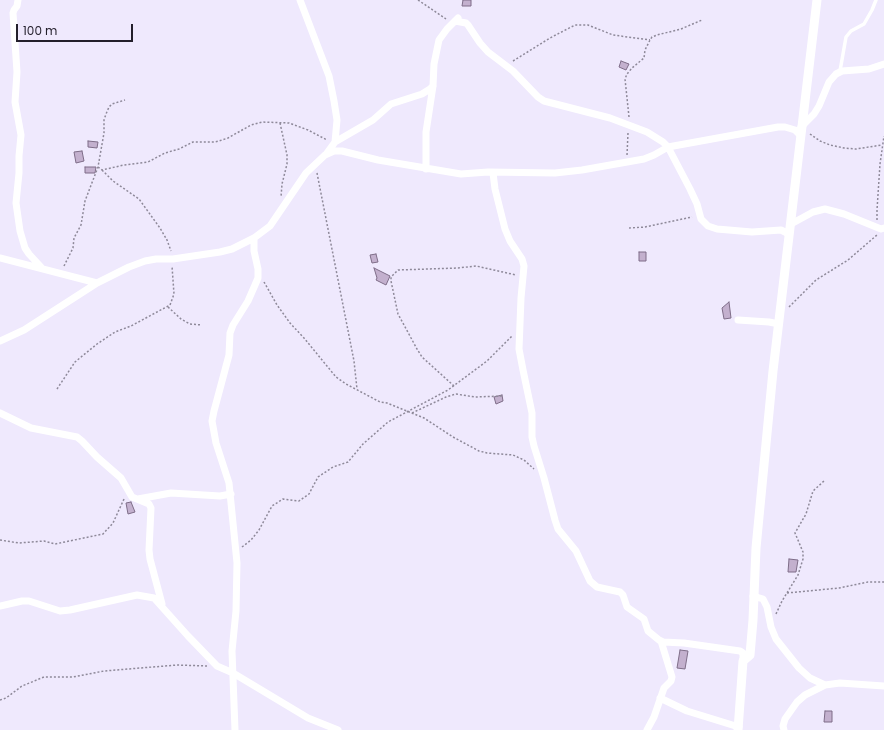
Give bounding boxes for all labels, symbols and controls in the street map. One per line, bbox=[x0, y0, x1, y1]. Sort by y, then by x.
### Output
scale bar bbox=[18, 16, 135, 42]
text: 100 m bbox=[23, 22, 57, 39]

